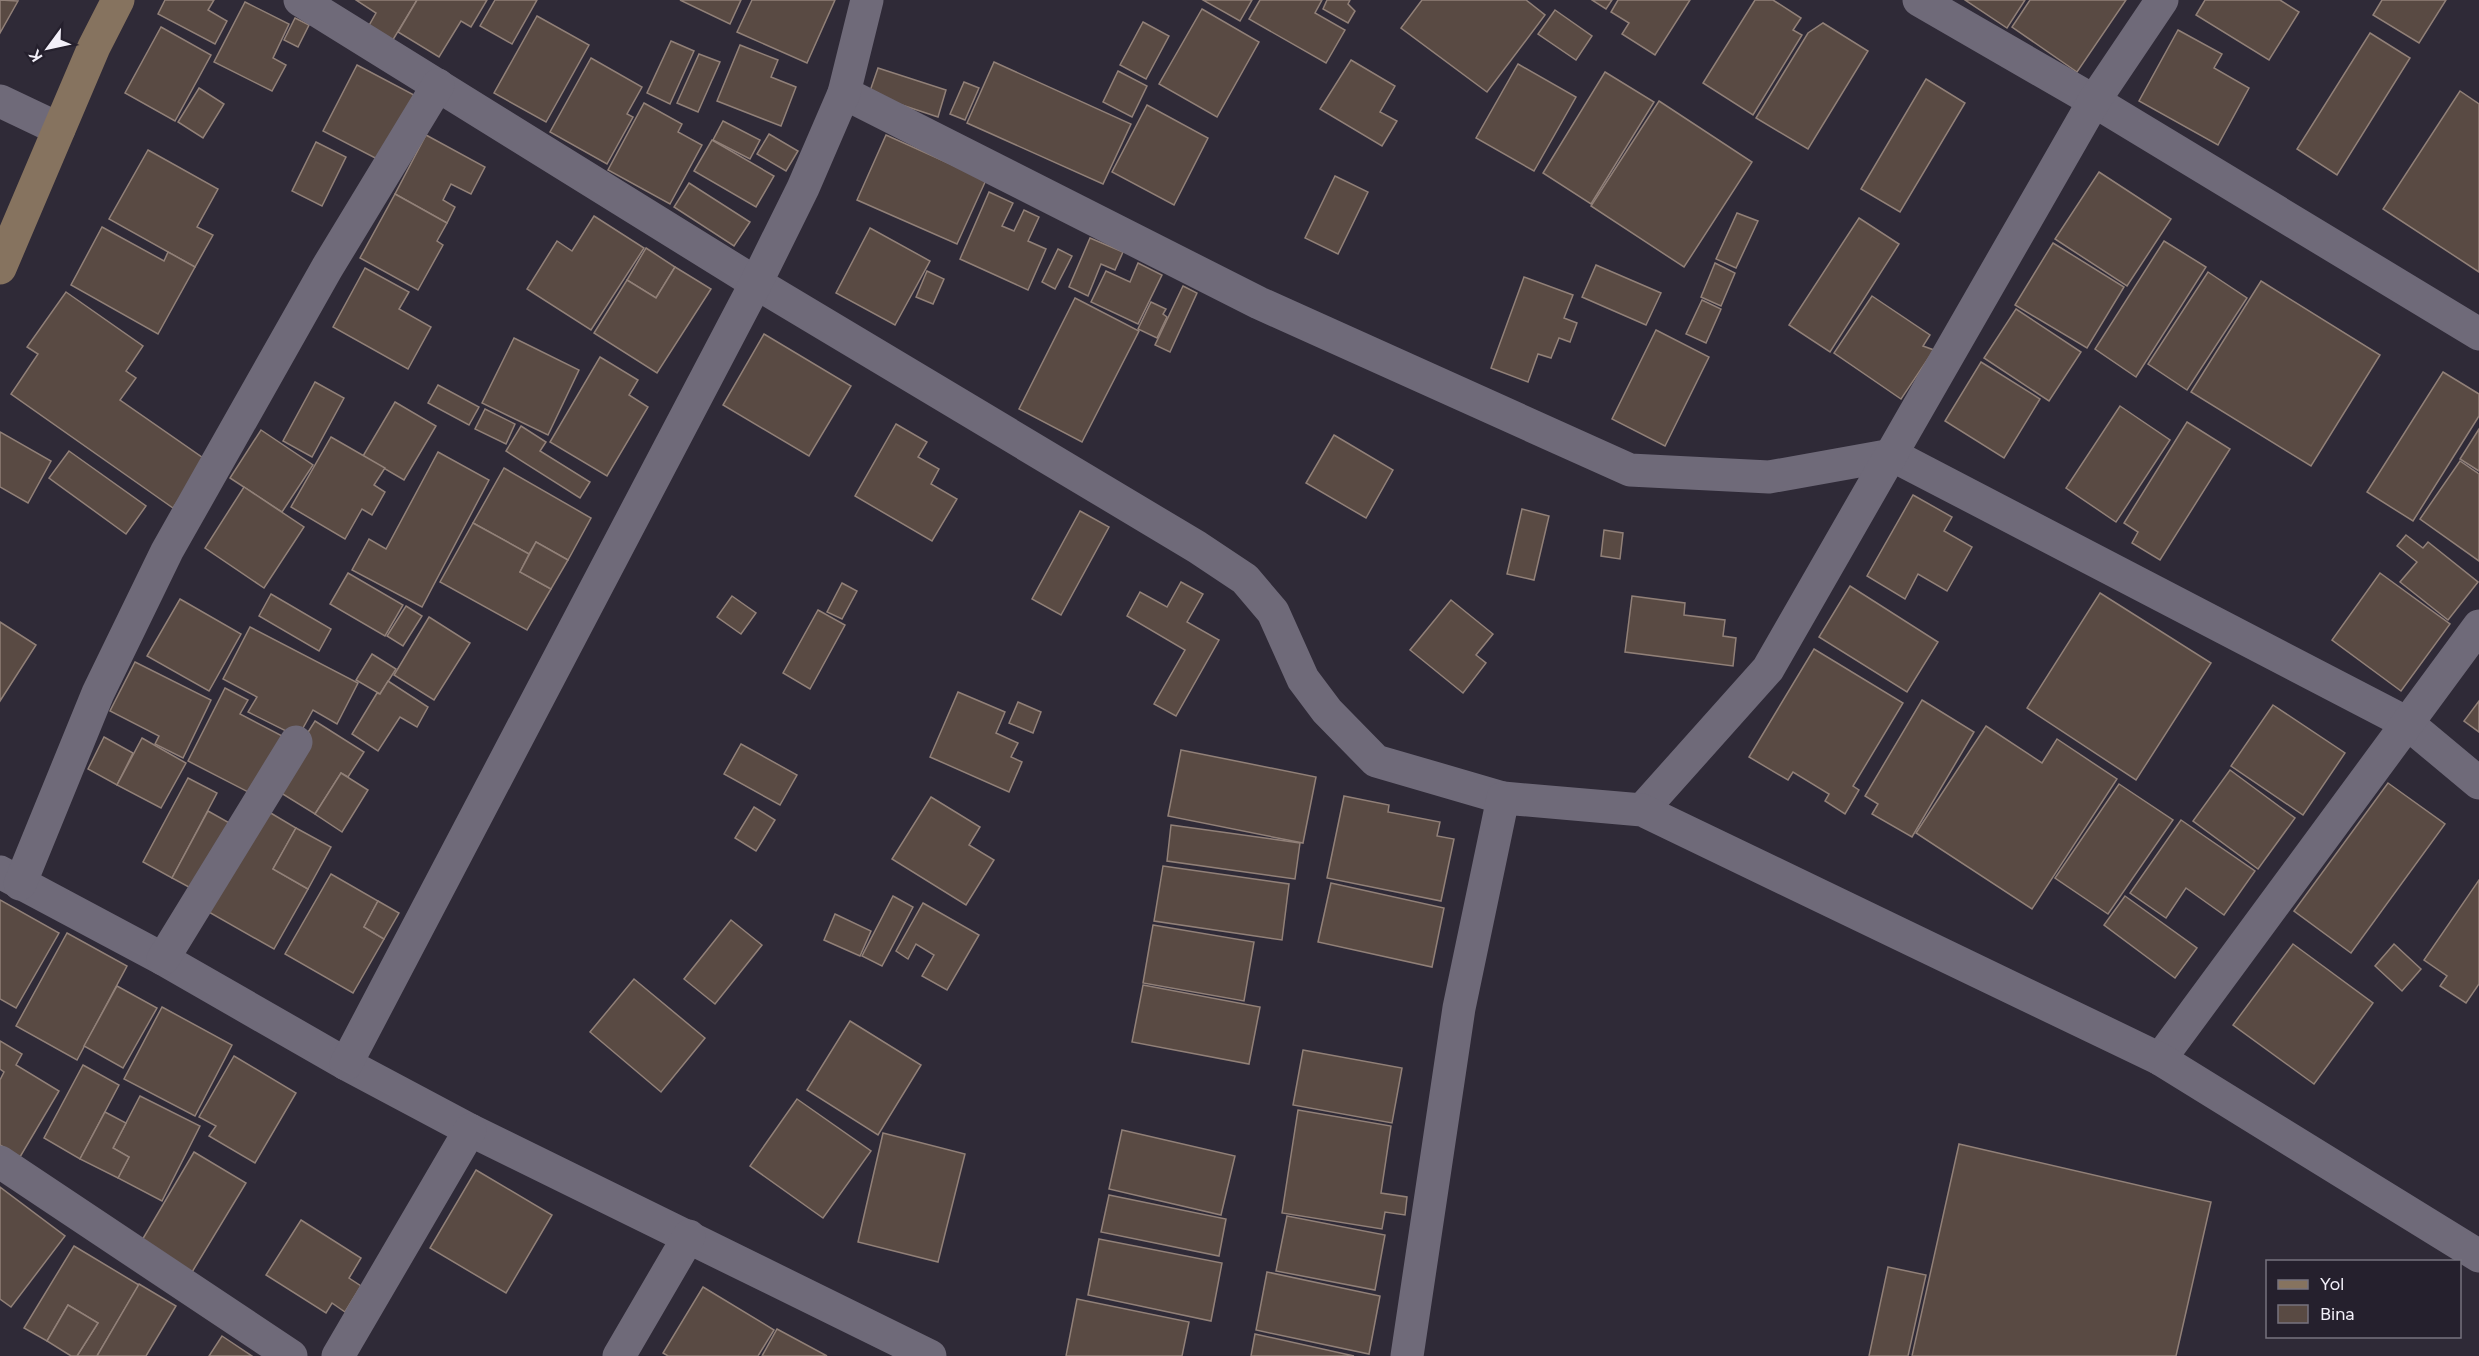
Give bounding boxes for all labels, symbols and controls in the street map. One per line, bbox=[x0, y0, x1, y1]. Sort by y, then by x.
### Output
north arrow bbox=[18, 18, 78, 78]
text: K bbox=[25, 46, 47, 66]
legend bbox=[2266, 1260, 2461, 1338]
text: Yol bbox=[2320, 1273, 2344, 1295]
text: Bina bbox=[2320, 1303, 2354, 1325]

